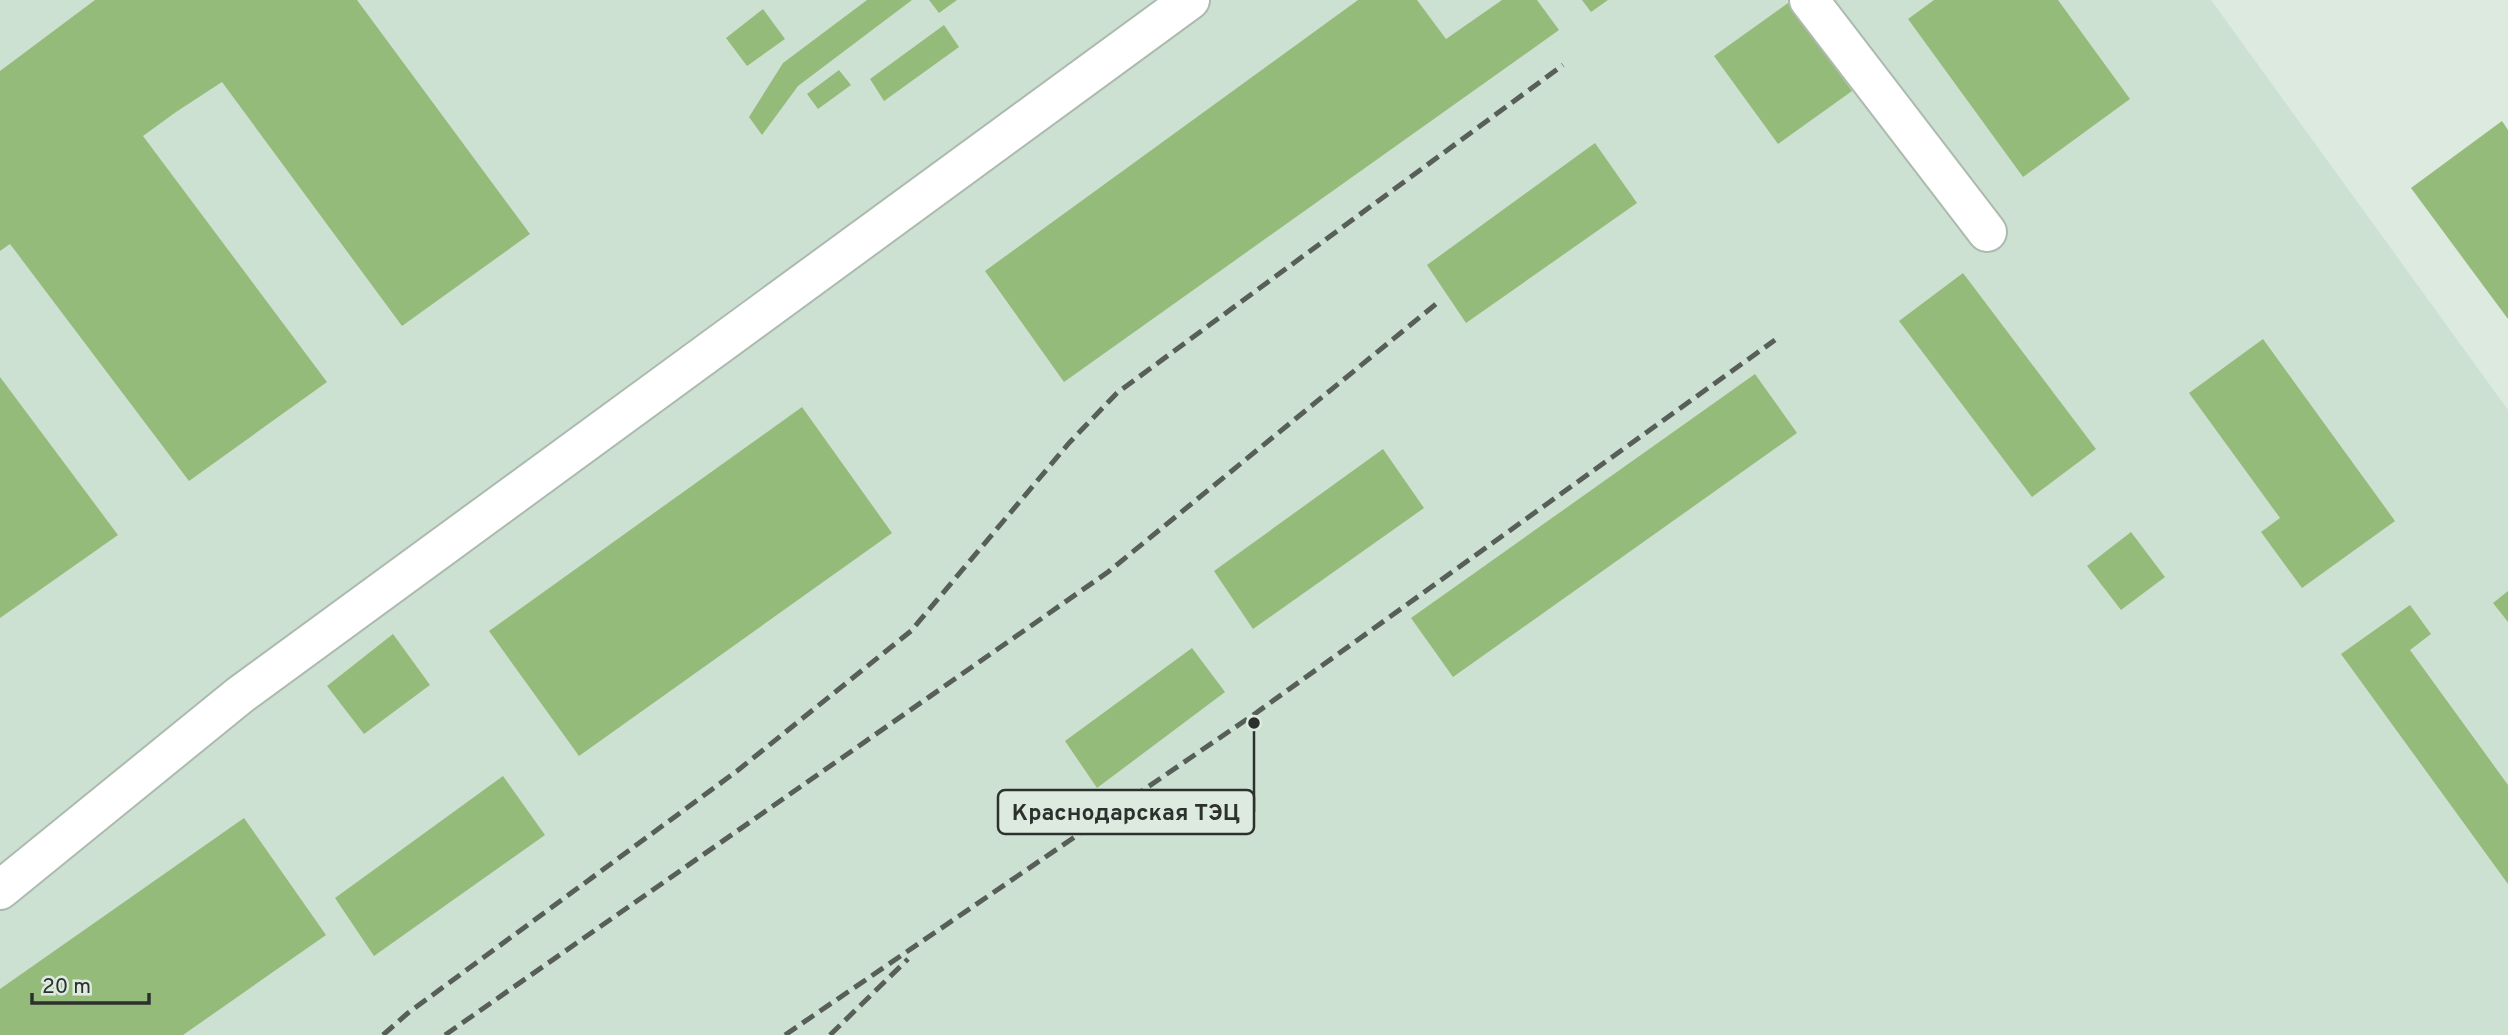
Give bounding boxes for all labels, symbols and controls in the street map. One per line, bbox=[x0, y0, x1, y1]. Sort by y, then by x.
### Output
callout: Краснодарская ТЭЦ bbox=[998, 790, 1254, 834]
text: Краснодарская ТЭЦ bbox=[1012, 800, 1240, 829]
scale bar bbox=[32, 962, 149, 1006]
text: 20 m bbox=[42, 974, 91, 1001]

